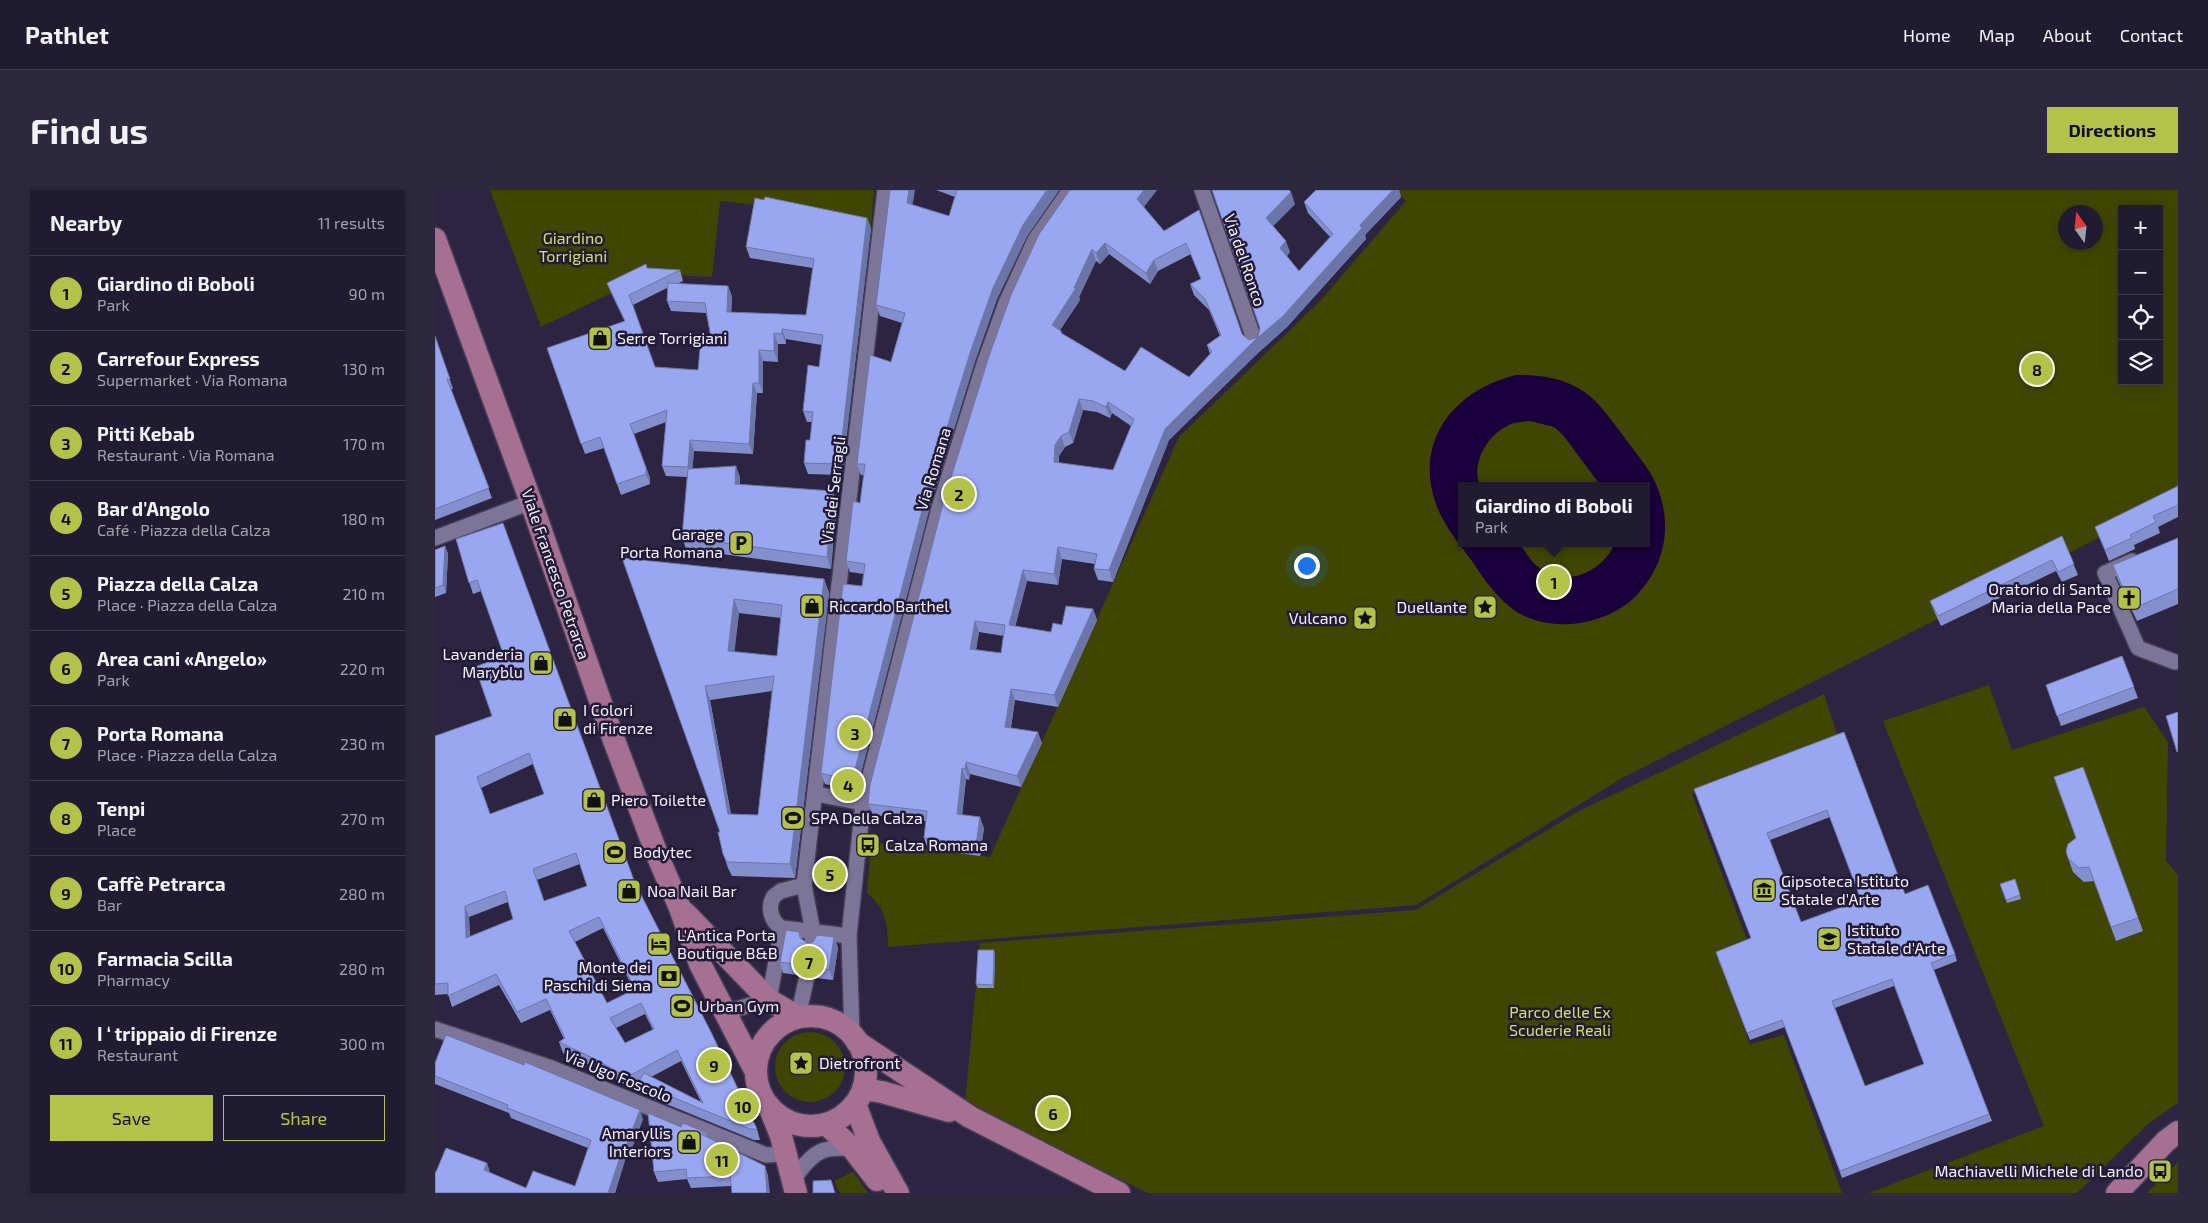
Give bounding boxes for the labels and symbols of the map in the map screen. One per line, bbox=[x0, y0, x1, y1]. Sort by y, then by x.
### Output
north arrow bbox=[2058, 205, 2103, 250]
street label: Via del Ronco bbox=[1221, 211, 1270, 309]
park label: Giardino Torrigiani bbox=[539, 228, 607, 265]
shop icon: Serre Torrigiani bbox=[587, 325, 613, 351]
place label: Serre Torrigiani bbox=[617, 328, 727, 347]
pin: 8 bbox=[2021, 350, 2053, 388]
street label: Via Romana bbox=[911, 425, 954, 513]
street label: Via dei Serragli bbox=[816, 435, 849, 545]
pin: 2 bbox=[943, 475, 975, 513]
street label: Viale Francesco Petrarca bbox=[518, 486, 595, 662]
place label: Garage Porta Romana bbox=[620, 524, 723, 561]
parking icon: Garage Porta Romana bbox=[728, 530, 754, 556]
your location bbox=[1294, 553, 1320, 579]
pin: 1 bbox=[1538, 563, 1570, 601]
place label: Oratorio di Santa Maria della Pace bbox=[1988, 579, 2111, 616]
church icon: Oratorio di Santa Maria della Pace bbox=[2116, 585, 2142, 611]
shop icon: Riccardo Barthel bbox=[799, 593, 825, 619]
place icon: Duellante bbox=[1472, 594, 1498, 620]
place label: Riccardo Barthel bbox=[829, 596, 949, 615]
place label: Duellante bbox=[1396, 597, 1467, 616]
place icon: Vulcano bbox=[1352, 605, 1378, 631]
place label: Vulcano bbox=[1289, 608, 1347, 627]
place label: Lavanderia Maryblu bbox=[443, 644, 523, 681]
shop icon: Lavanderia Maryblu bbox=[528, 650, 554, 676]
place label: I Colori di Firenze bbox=[583, 700, 653, 737]
shop icon: I Colori di Firenze bbox=[552, 706, 578, 732]
pin: 3 bbox=[839, 714, 871, 752]
pin: 4 bbox=[832, 766, 864, 804]
shop icon: Piero Toilette bbox=[581, 787, 607, 813]
place label: Piero Toilette bbox=[611, 790, 706, 809]
sports icon: SPA Della Calza bbox=[780, 805, 806, 831]
place label: SPA Della Calza bbox=[811, 808, 923, 827]
bus stop icon: Calza Romana bbox=[855, 832, 881, 858]
place label: Calza Romana bbox=[885, 835, 988, 854]
sports icon: Bodytec bbox=[602, 839, 628, 865]
place label: Bodytec bbox=[633, 842, 692, 861]
pin: 5 bbox=[814, 855, 846, 893]
place label: Gipsoteca Istituto Statale d'Arte bbox=[1781, 871, 1909, 908]
museum icon: Gipsoteca Istituto Statale d'Arte bbox=[1751, 877, 1777, 903]
shop icon: Noa Nail Bar bbox=[616, 878, 642, 904]
place label: Noa Nail Bar bbox=[647, 881, 737, 900]
place label: Istituto Statale d'Arte bbox=[1847, 920, 1946, 957]
place label: L'Antica Porta Boutique B&B bbox=[677, 925, 778, 962]
school or university icon: Istituto Statale d'Arte bbox=[1816, 926, 1842, 952]
hotel icon: L'Antica Porta Boutique B&B bbox=[646, 931, 672, 957]
pin: 7 bbox=[793, 943, 825, 981]
place label: Monte dei Paschi di Siena bbox=[544, 957, 651, 994]
bank icon: Monte dei Paschi di Siena bbox=[656, 963, 682, 989]
sports icon: Urban Gym bbox=[669, 993, 695, 1019]
place label: Urban Gym bbox=[699, 996, 779, 1015]
park label: Parco delle Ex Scuderie Reali bbox=[1509, 1002, 1611, 1039]
street label: Via Ugo Foscolo bbox=[562, 1045, 675, 1106]
pin: 9 bbox=[698, 1046, 730, 1084]
place icon: Dietrofront bbox=[788, 1050, 814, 1076]
place label: Dietrofront bbox=[819, 1053, 900, 1072]
pin: 10 bbox=[727, 1087, 759, 1125]
pin: 6 bbox=[1037, 1094, 1069, 1132]
place label: Amaryllis Interiors bbox=[602, 1123, 671, 1160]
shop icon: Amaryllis Interiors bbox=[676, 1129, 702, 1155]
pin: 11 bbox=[706, 1141, 738, 1179]
bus stop icon: Machiavelli Michele di Lando bbox=[2147, 1158, 2173, 1184]
place label: Machiavelli Michele di Lando bbox=[1934, 1161, 2143, 1180]

